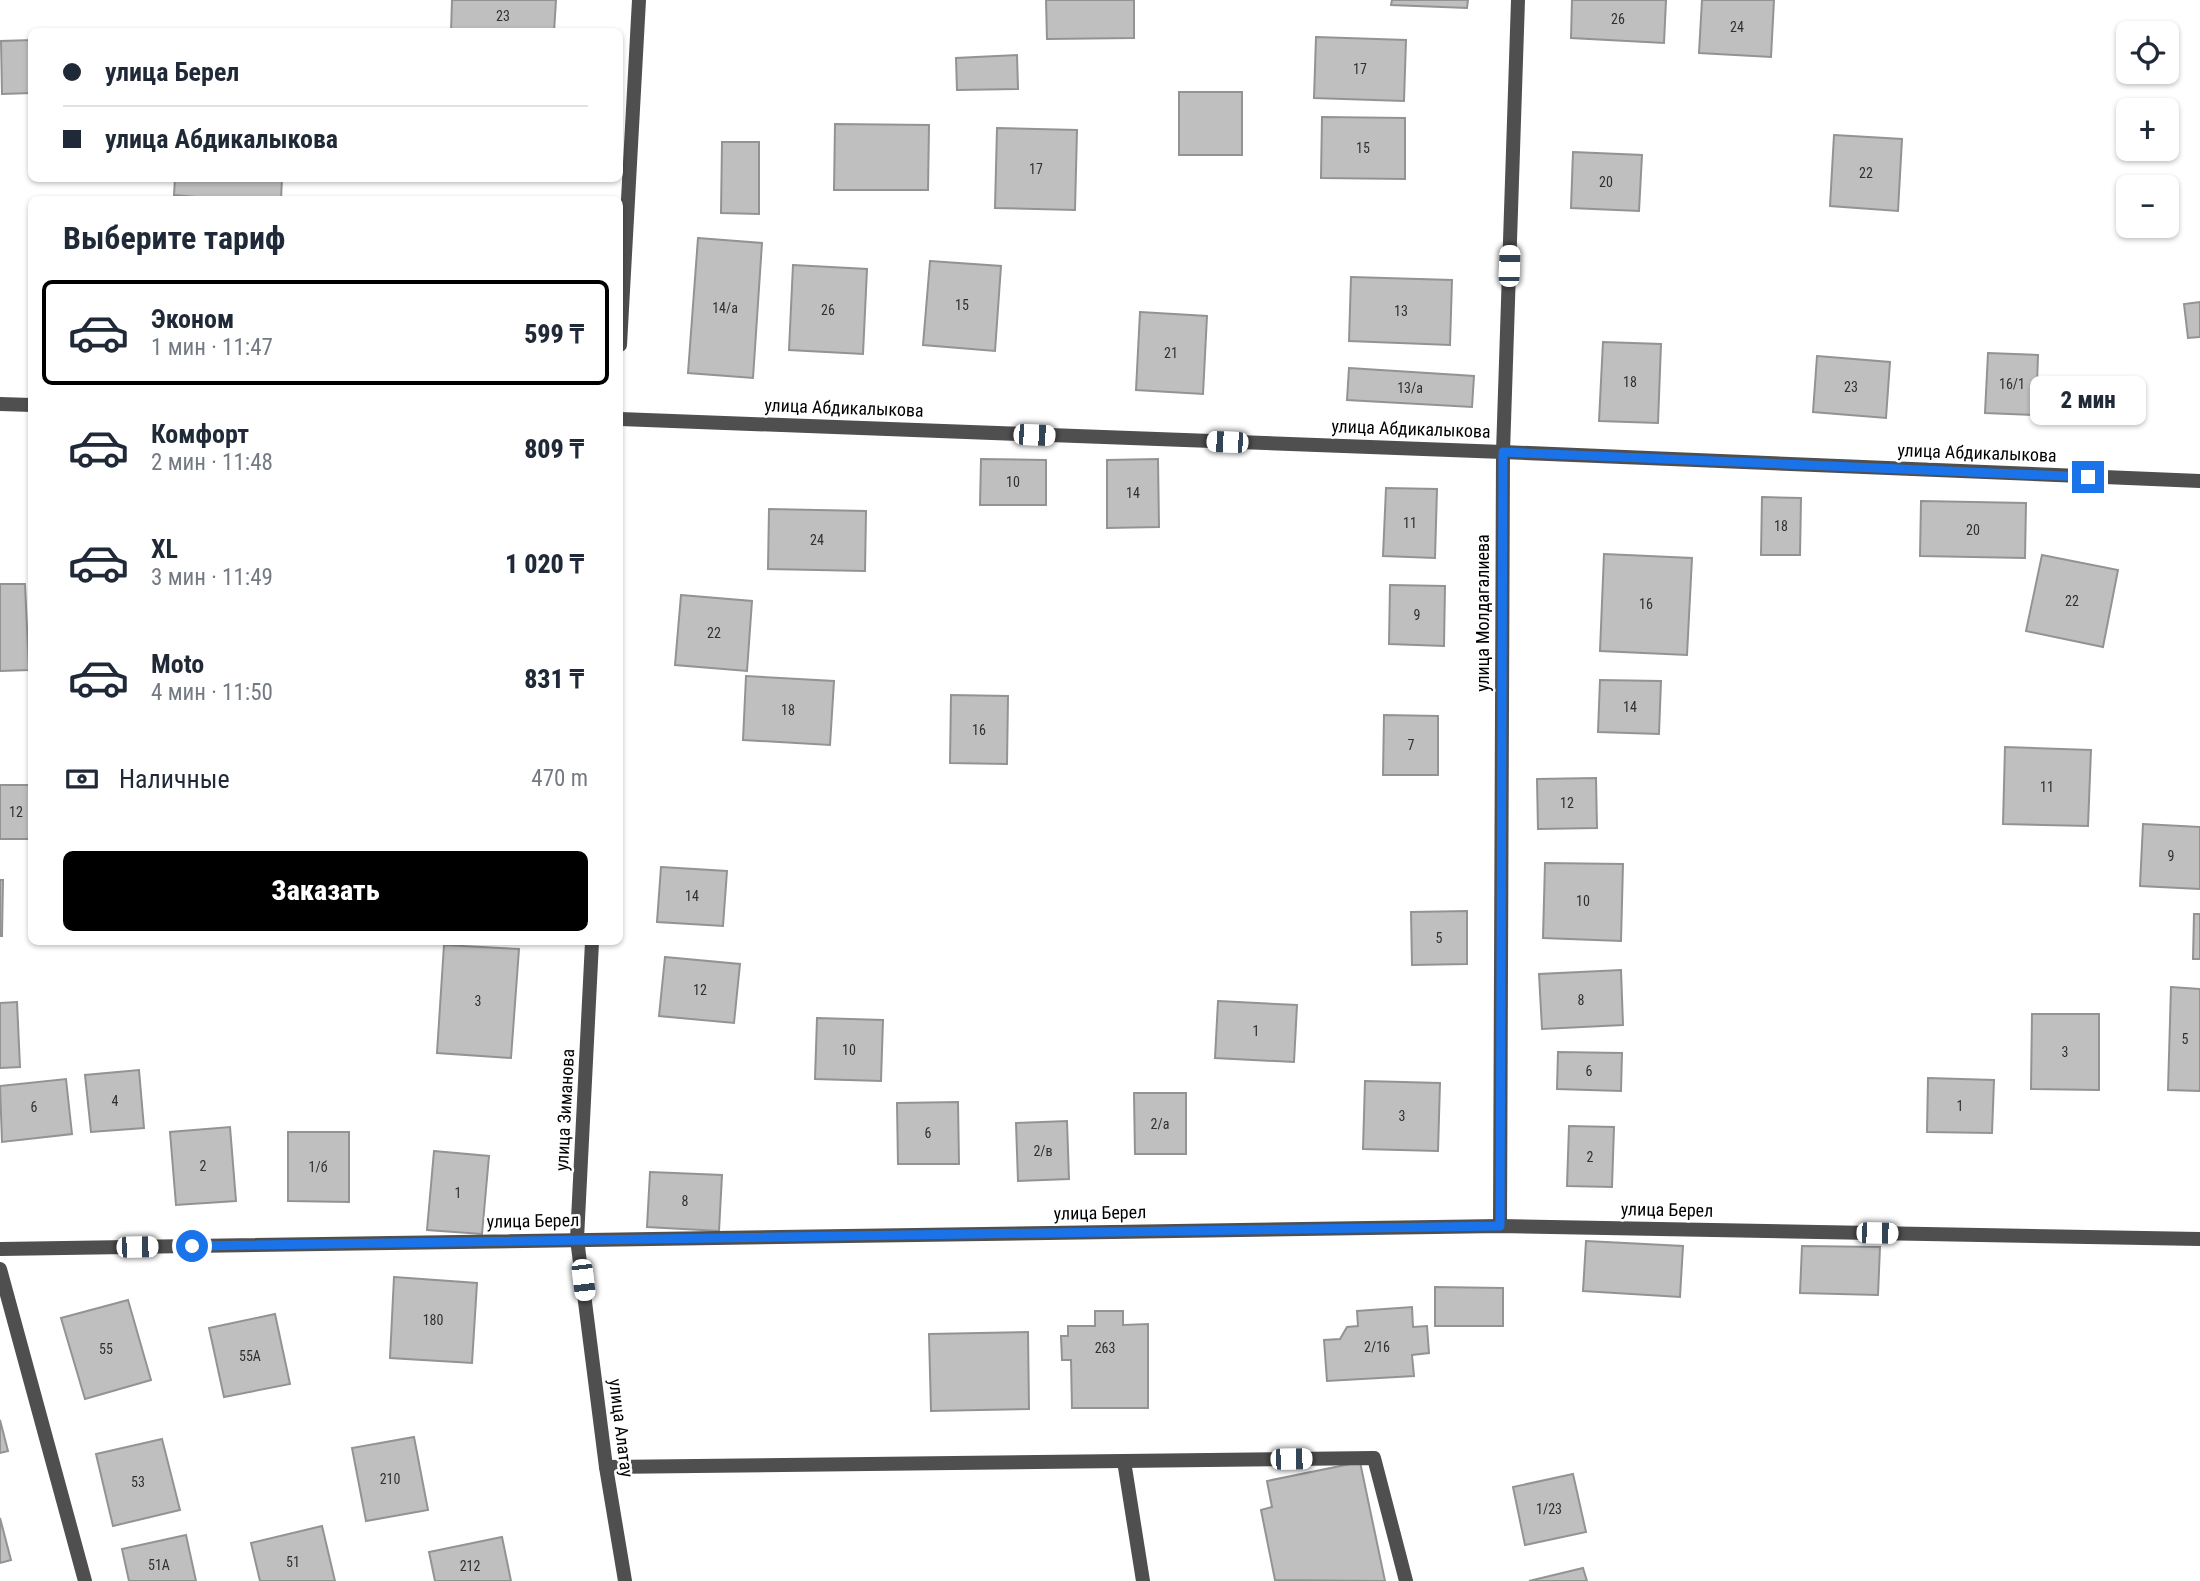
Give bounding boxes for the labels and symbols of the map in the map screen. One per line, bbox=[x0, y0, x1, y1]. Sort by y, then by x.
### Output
house number: 23 bbox=[496, 8, 510, 24]
house number: 26 bbox=[1611, 11, 1625, 27]
house number: 24 bbox=[1730, 19, 1744, 35]
house number: 17 bbox=[1353, 61, 1367, 77]
house number: 15 bbox=[1356, 140, 1370, 156]
house number: 17 bbox=[1029, 161, 1043, 177]
house number: 22 bbox=[1859, 165, 1873, 181]
house number: 20 bbox=[1599, 174, 1613, 190]
car bbox=[1498, 245, 1521, 287]
house number: 15 bbox=[955, 297, 969, 313]
house number: 14/а bbox=[712, 300, 738, 316]
house number: 26 bbox=[821, 302, 835, 318]
house number: 13 bbox=[1394, 303, 1408, 319]
house number: 21 bbox=[1164, 345, 1178, 361]
house number: 18 bbox=[1623, 374, 1637, 390]
house number: 16/1 bbox=[1999, 376, 2025, 392]
callout: 2 мин bbox=[2030, 376, 2146, 424]
house number: 23 bbox=[1844, 379, 1858, 395]
house number: 13/а bbox=[1397, 380, 1423, 396]
street label: улица Абдикалыкова bbox=[764, 394, 924, 421]
street label: улица Абдикалыкова bbox=[1331, 415, 1491, 442]
car bbox=[1013, 424, 1056, 446]
car bbox=[1206, 431, 1249, 453]
street label: улица Абдикалыкова bbox=[1897, 439, 2057, 466]
route end bbox=[2072, 461, 2104, 493]
house number: 10 bbox=[1006, 474, 1020, 490]
house number: 14 bbox=[1126, 485, 1140, 501]
house number: 11 bbox=[1403, 515, 1417, 531]
house number: 18 bbox=[1774, 518, 1788, 534]
house number: 20 bbox=[1966, 522, 1980, 538]
house number: 24 bbox=[810, 532, 824, 548]
street label: улица Молдагалиева bbox=[1472, 534, 1493, 692]
house number: 22 bbox=[2065, 593, 2079, 609]
house number: 16 bbox=[1639, 596, 1653, 612]
house number: 9 bbox=[1414, 607, 1420, 623]
house number: 22 bbox=[707, 625, 721, 641]
house number: 14 bbox=[1623, 699, 1637, 715]
house number: 18 bbox=[781, 702, 795, 718]
house number: 16 bbox=[972, 722, 986, 738]
house number: 7 bbox=[1408, 737, 1415, 753]
house number: 11 bbox=[2040, 779, 2054, 795]
house number: 12 bbox=[1560, 795, 1574, 811]
house number: 12 bbox=[9, 804, 23, 820]
house number: 9 bbox=[2168, 848, 2174, 864]
house number: 14 bbox=[685, 888, 699, 904]
house number: 10 bbox=[1576, 893, 1590, 909]
house number: 5 bbox=[1436, 930, 1443, 946]
house number: 12 bbox=[693, 982, 707, 998]
house number: 8 bbox=[1578, 992, 1585, 1008]
house number: 3 bbox=[475, 993, 481, 1009]
house number: 1 bbox=[1253, 1023, 1259, 1039]
house number: 5 bbox=[2182, 1031, 2189, 1047]
house number: 10 bbox=[842, 1042, 856, 1058]
house number: 3 bbox=[2062, 1044, 2068, 1060]
street label: улица Зиманова bbox=[551, 1048, 578, 1172]
house number: 6 bbox=[1586, 1063, 1593, 1079]
house number: 4 bbox=[112, 1093, 119, 1109]
house number: 1 bbox=[1957, 1098, 1963, 1114]
house number: 6 bbox=[31, 1099, 38, 1115]
house number: 3 bbox=[1399, 1108, 1405, 1124]
house number: 2/а bbox=[1151, 1116, 1169, 1132]
house number: 6 bbox=[925, 1125, 932, 1141]
house number: 2/в bbox=[1033, 1143, 1053, 1159]
house number: 2 bbox=[1587, 1149, 1594, 1165]
house number: 2 bbox=[200, 1158, 207, 1174]
house number: 1/б bbox=[309, 1159, 328, 1175]
house number: 1 bbox=[455, 1185, 461, 1201]
house number: 8 bbox=[682, 1193, 689, 1209]
street label: улица Берел bbox=[1621, 1198, 1713, 1221]
street label: улица Берел bbox=[1054, 1201, 1146, 1224]
street label: улица Берел bbox=[487, 1209, 579, 1232]
car bbox=[1856, 1222, 1899, 1244]
route start bbox=[176, 1230, 208, 1262]
car bbox=[116, 1236, 159, 1258]
car bbox=[571, 1258, 596, 1302]
house number: 180 bbox=[423, 1312, 443, 1328]
house number: 2/16 bbox=[1364, 1339, 1390, 1355]
house number: 263 bbox=[1095, 1340, 1115, 1356]
house number: 55 bbox=[99, 1341, 113, 1357]
house number: 55А bbox=[239, 1348, 261, 1364]
street label: улица Алатау bbox=[605, 1377, 638, 1479]
car bbox=[1270, 1448, 1313, 1470]
house number: 210 bbox=[380, 1471, 400, 1487]
house number: 53 bbox=[131, 1474, 145, 1490]
house number: 1/23 bbox=[1536, 1501, 1562, 1517]
house number: 51 bbox=[286, 1554, 300, 1570]
house number: 51А bbox=[148, 1557, 170, 1573]
house number: 212 bbox=[460, 1558, 480, 1574]

